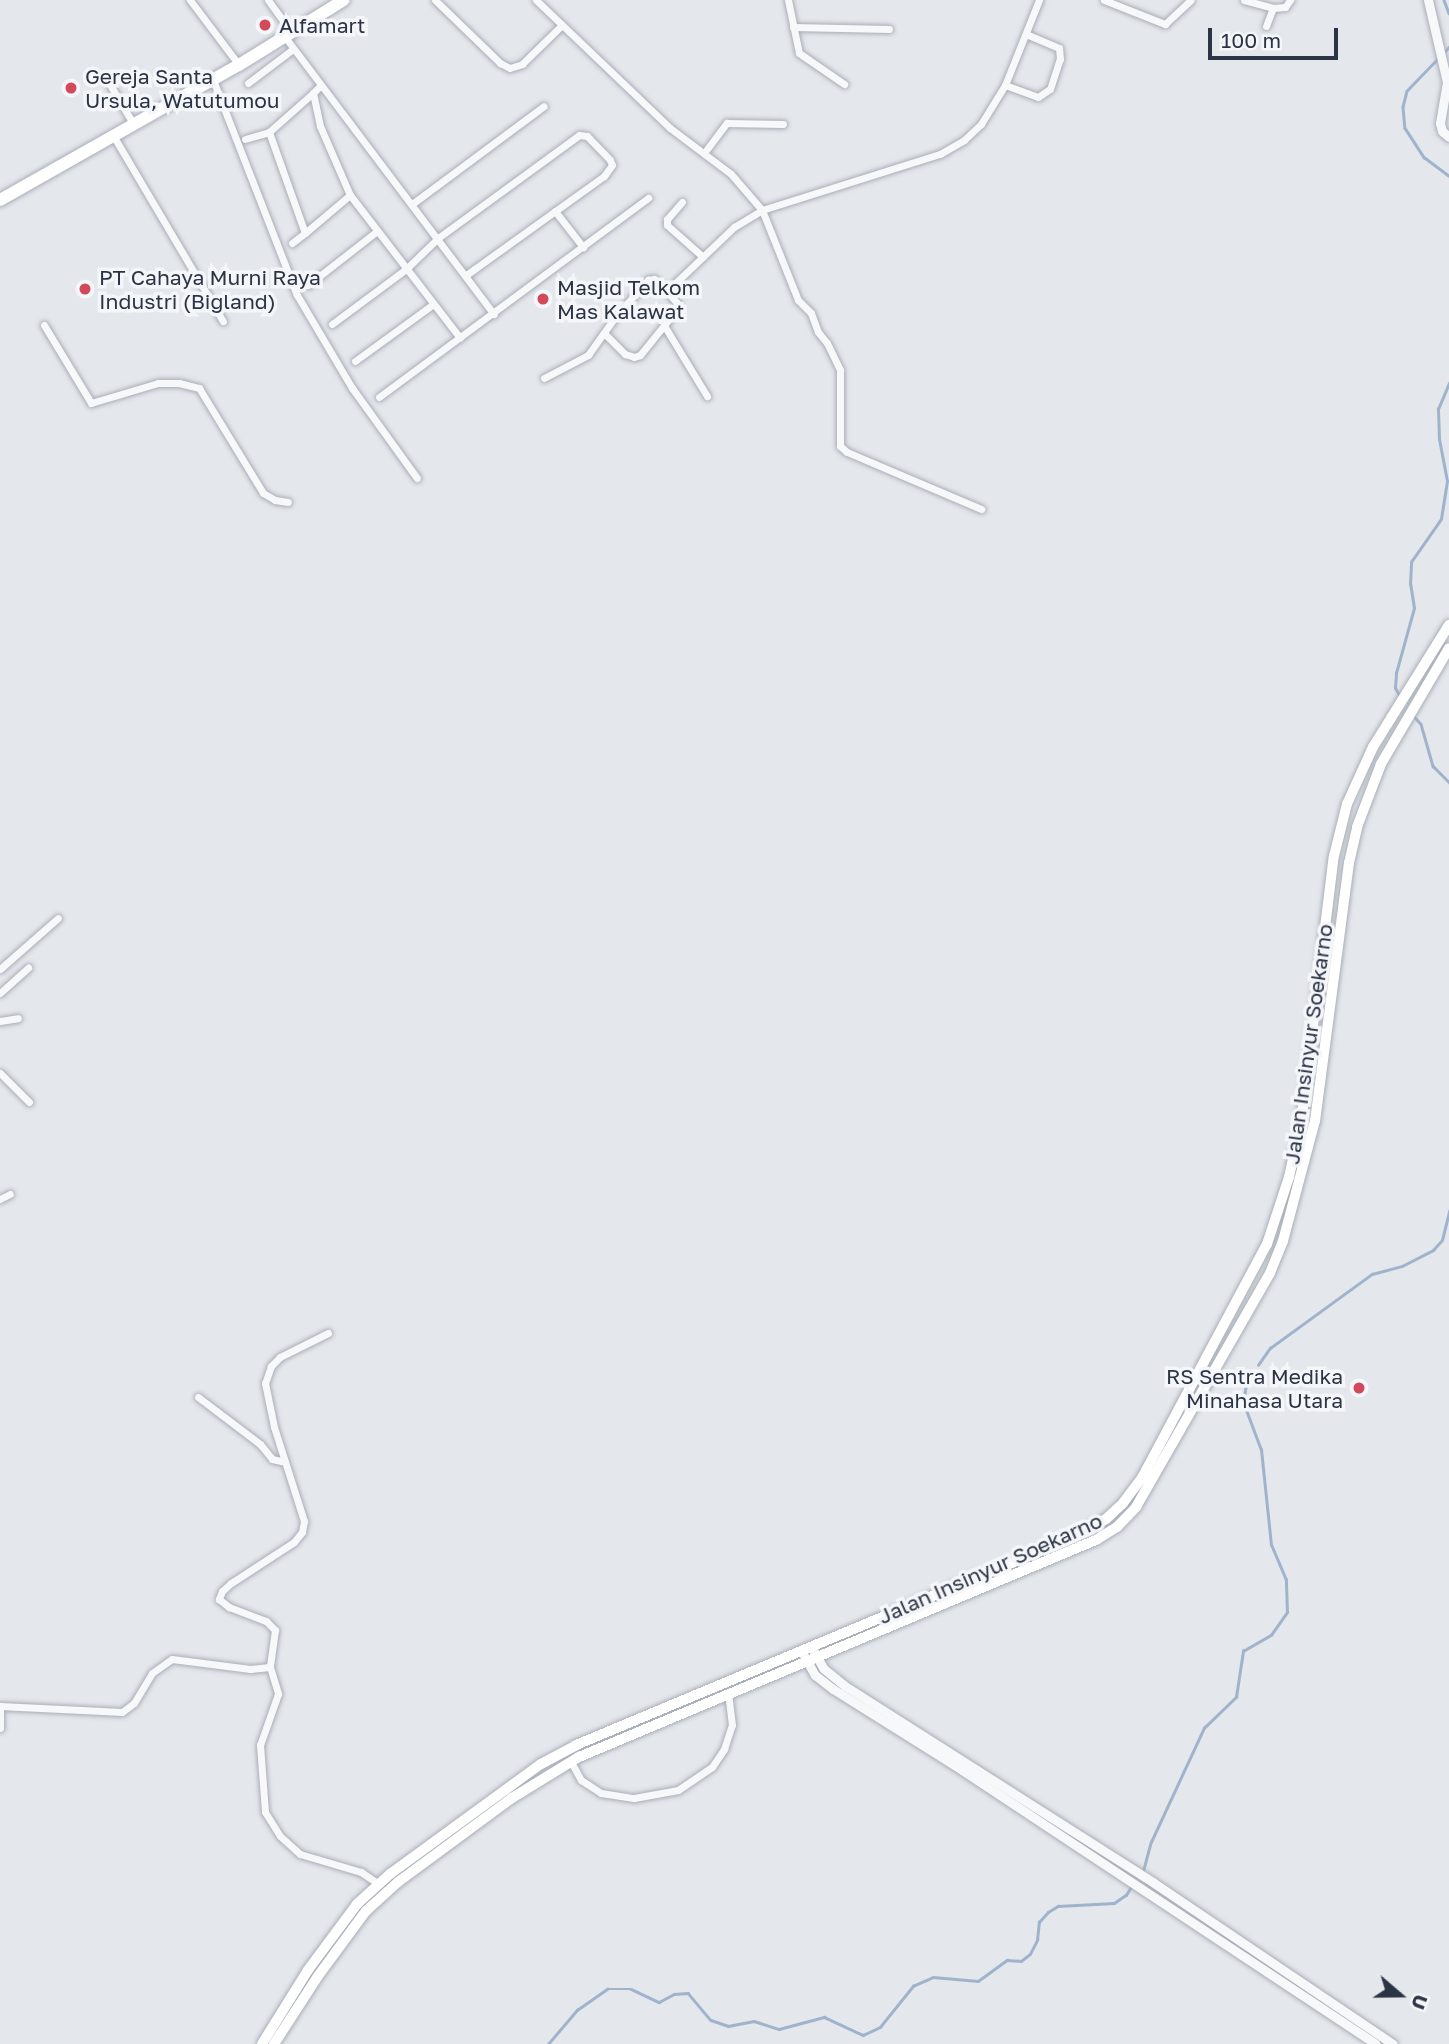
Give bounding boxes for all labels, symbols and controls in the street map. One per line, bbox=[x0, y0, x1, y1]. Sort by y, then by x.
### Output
place label: Alfamart bbox=[279, 12, 366, 38]
scale bar bbox=[1211, 14, 1340, 58]
marker: Alfamart bbox=[257, 17, 273, 33]
text: 100 m bbox=[1221, 27, 1281, 53]
place label: Gereja Santa Ursula, Watutumou bbox=[85, 63, 280, 113]
marker: Gereja Santa Ursula, Watutumou bbox=[63, 80, 79, 96]
place label: PT Cahaya Murni Raya Industri (Bigland) bbox=[99, 264, 321, 314]
place label: Masjid Telkom Mas Kalawat bbox=[557, 274, 700, 324]
marker: PT Cahaya Murni Raya Industri (Bigland) bbox=[77, 281, 93, 297]
marker: Masjid Telkom Mas Kalawat bbox=[535, 291, 551, 307]
street label: Jalan Insinyur Soekarno bbox=[1279, 922, 1337, 1166]
place label: RS Sentra Medika Minahasa Utara bbox=[1166, 1363, 1343, 1413]
marker: RS Sentra Medika Minahasa Utara bbox=[1349, 1378, 1369, 1398]
street label: Jalan Insinyur Soekarno bbox=[874, 1507, 1106, 1629]
north arrow bbox=[1365, 1960, 1435, 2030]
text: U bbox=[1407, 1992, 1433, 2013]

